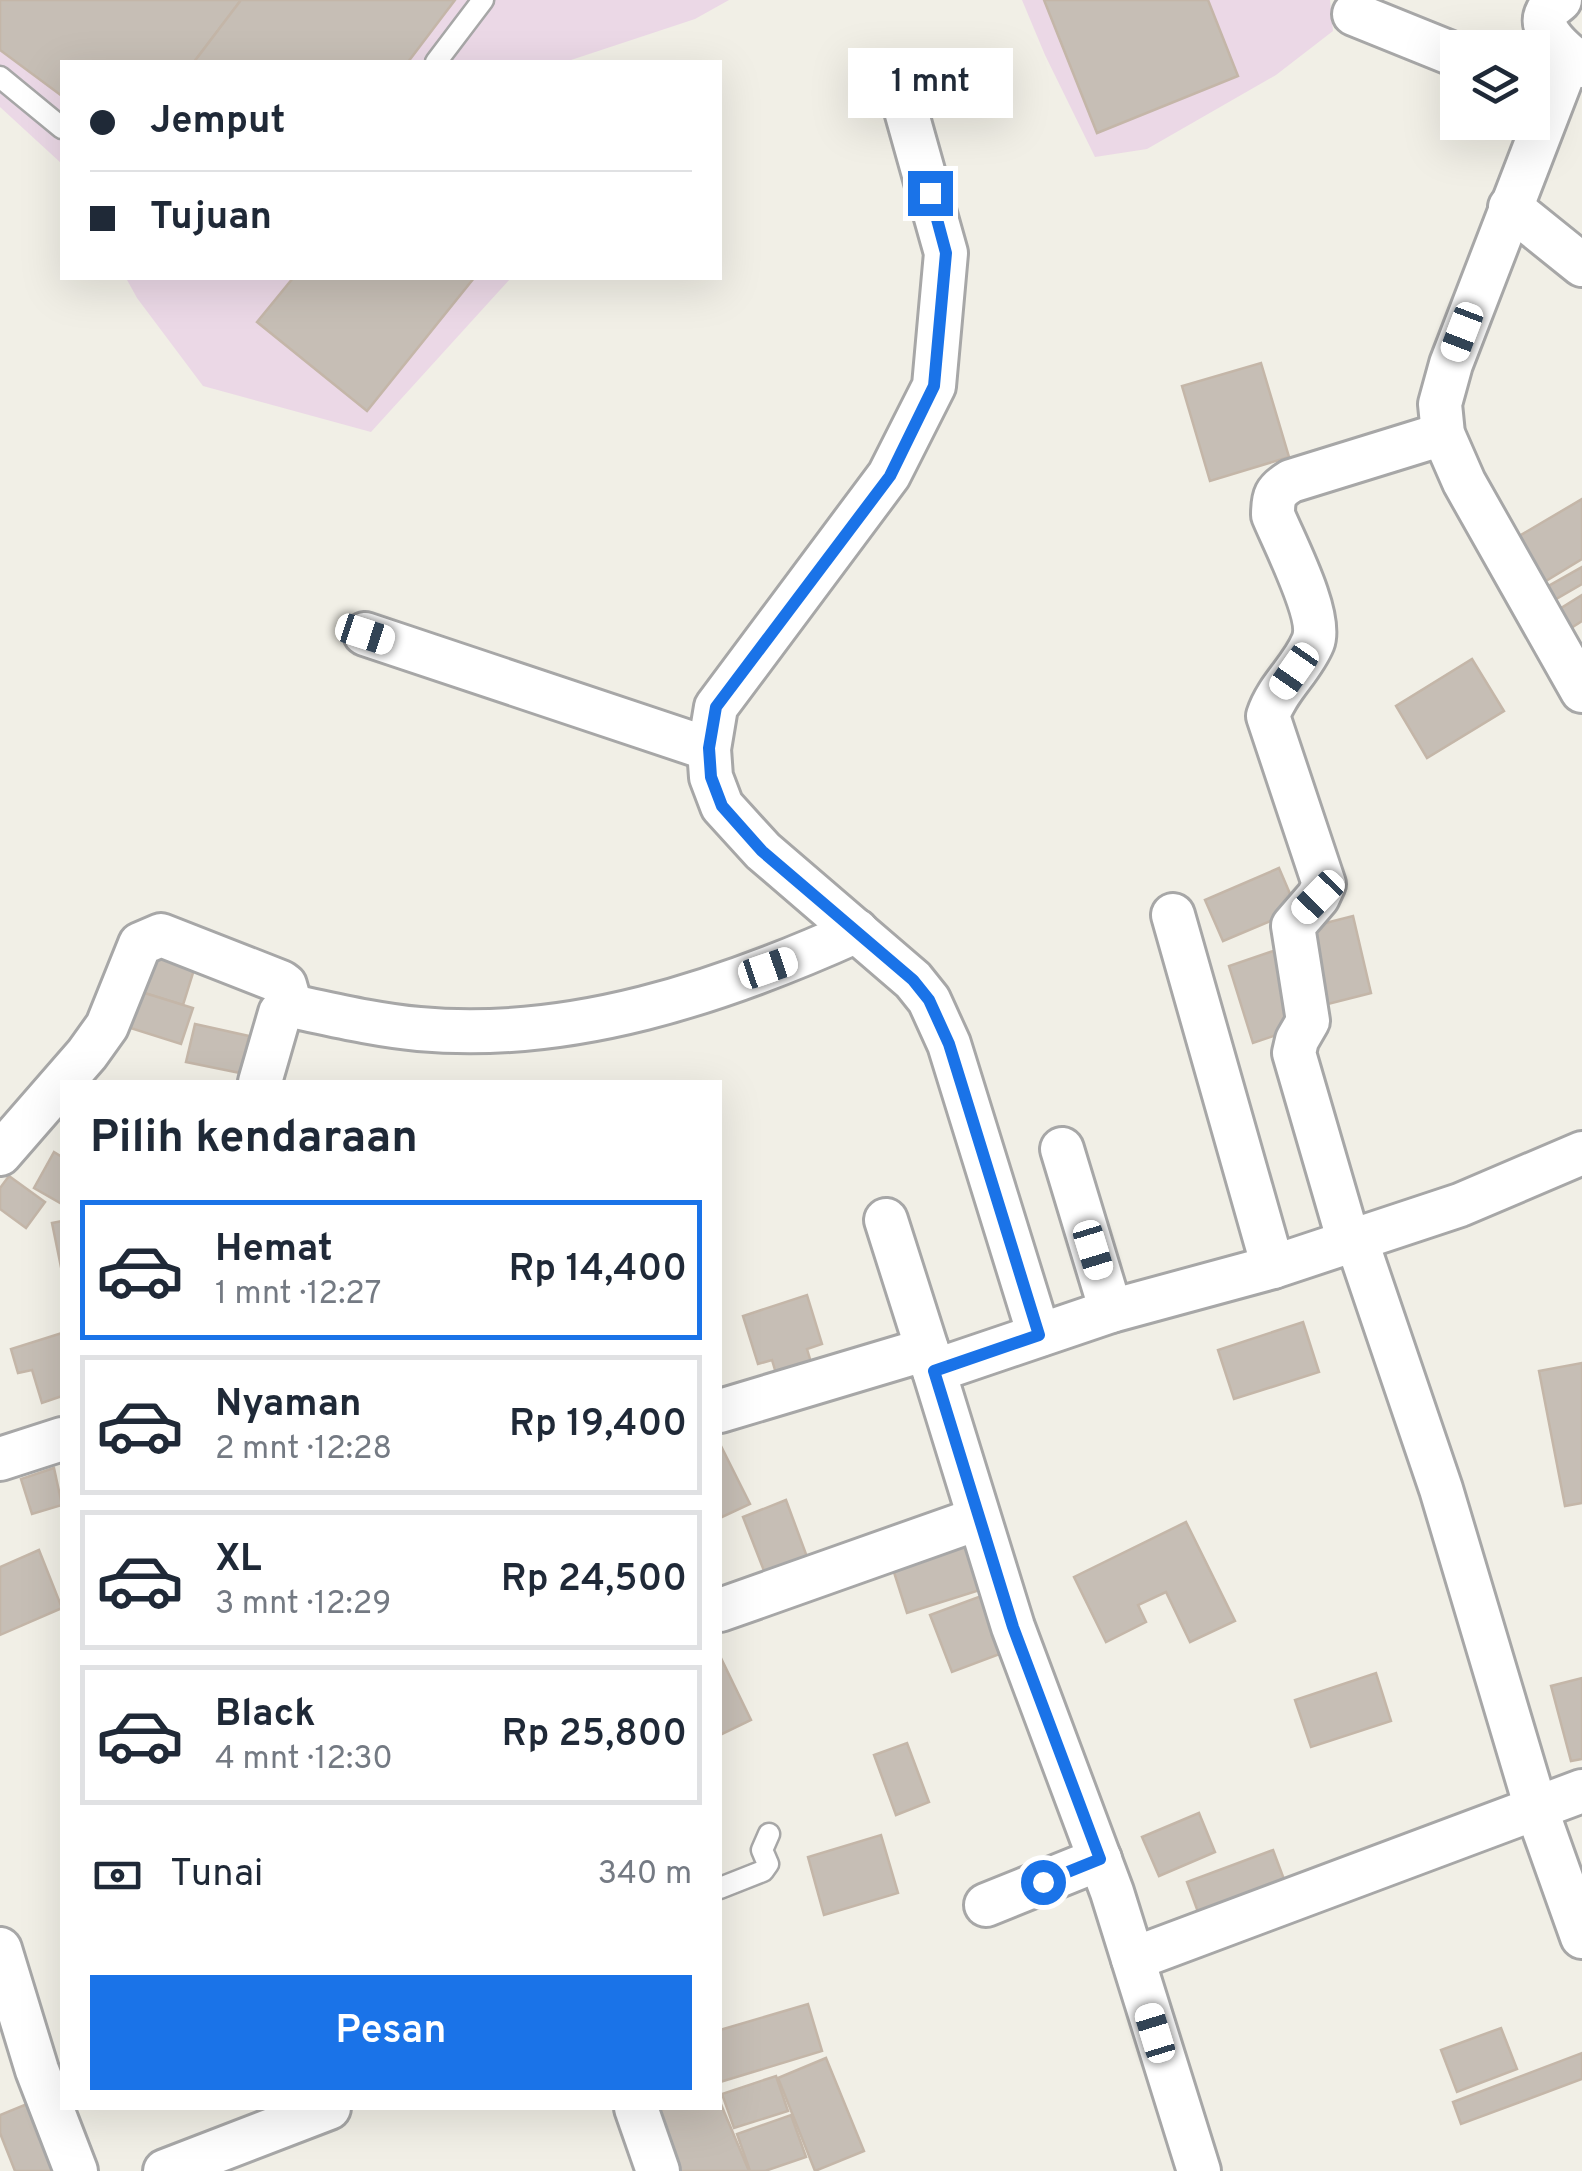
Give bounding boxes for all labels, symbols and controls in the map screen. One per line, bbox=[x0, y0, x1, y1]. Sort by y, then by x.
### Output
map controls bbox=[1440, 30, 1550, 140]
button: layers bbox=[1440, 30, 1550, 140]
callout: 1 mnt bbox=[848, 48, 1012, 118]
text: 1 mnt bbox=[891, 63, 970, 103]
text: Jemput bbox=[150, 98, 285, 147]
route end bbox=[908, 171, 953, 216]
text: Tujuan bbox=[150, 194, 272, 243]
car bbox=[1437, 299, 1487, 365]
car bbox=[332, 610, 398, 658]
car bbox=[1265, 638, 1323, 704]
car bbox=[1286, 865, 1350, 929]
car bbox=[735, 944, 801, 992]
text: Pilih kendaraan bbox=[90, 1111, 418, 1168]
car bbox=[1070, 1217, 1116, 1283]
icon: car bbox=[95, 1225, 185, 1315]
text: Hemat bbox=[215, 1226, 333, 1275]
text: Rp 14,400 bbox=[508, 1246, 687, 1295]
text: 1 mnt · 12:27 bbox=[215, 1275, 381, 1315]
icon: car bbox=[95, 1380, 185, 1470]
text: Nyaman bbox=[215, 1381, 362, 1430]
text: Rp 19,400 bbox=[509, 1401, 687, 1450]
text: 2 mnt · 12:28 bbox=[215, 1430, 392, 1470]
icon: car bbox=[95, 1535, 185, 1625]
text: XL bbox=[215, 1536, 262, 1585]
text: Rp 24,500 bbox=[501, 1556, 687, 1605]
text: 3 mnt · 12:29 bbox=[215, 1585, 391, 1625]
icon: car bbox=[95, 1690, 185, 1780]
text: Black bbox=[215, 1691, 315, 1740]
text: Rp 25,800 bbox=[502, 1711, 687, 1760]
text: 4 mnt · 12:30 bbox=[215, 1740, 393, 1780]
icon: cash bbox=[90, 1848, 145, 1903]
text: Tunai bbox=[170, 1851, 264, 1900]
text: 340 m bbox=[598, 1855, 692, 1895]
route start bbox=[1021, 1860, 1066, 1905]
button: Pesan bbox=[90, 1975, 692, 2090]
car bbox=[1132, 2000, 1178, 2066]

